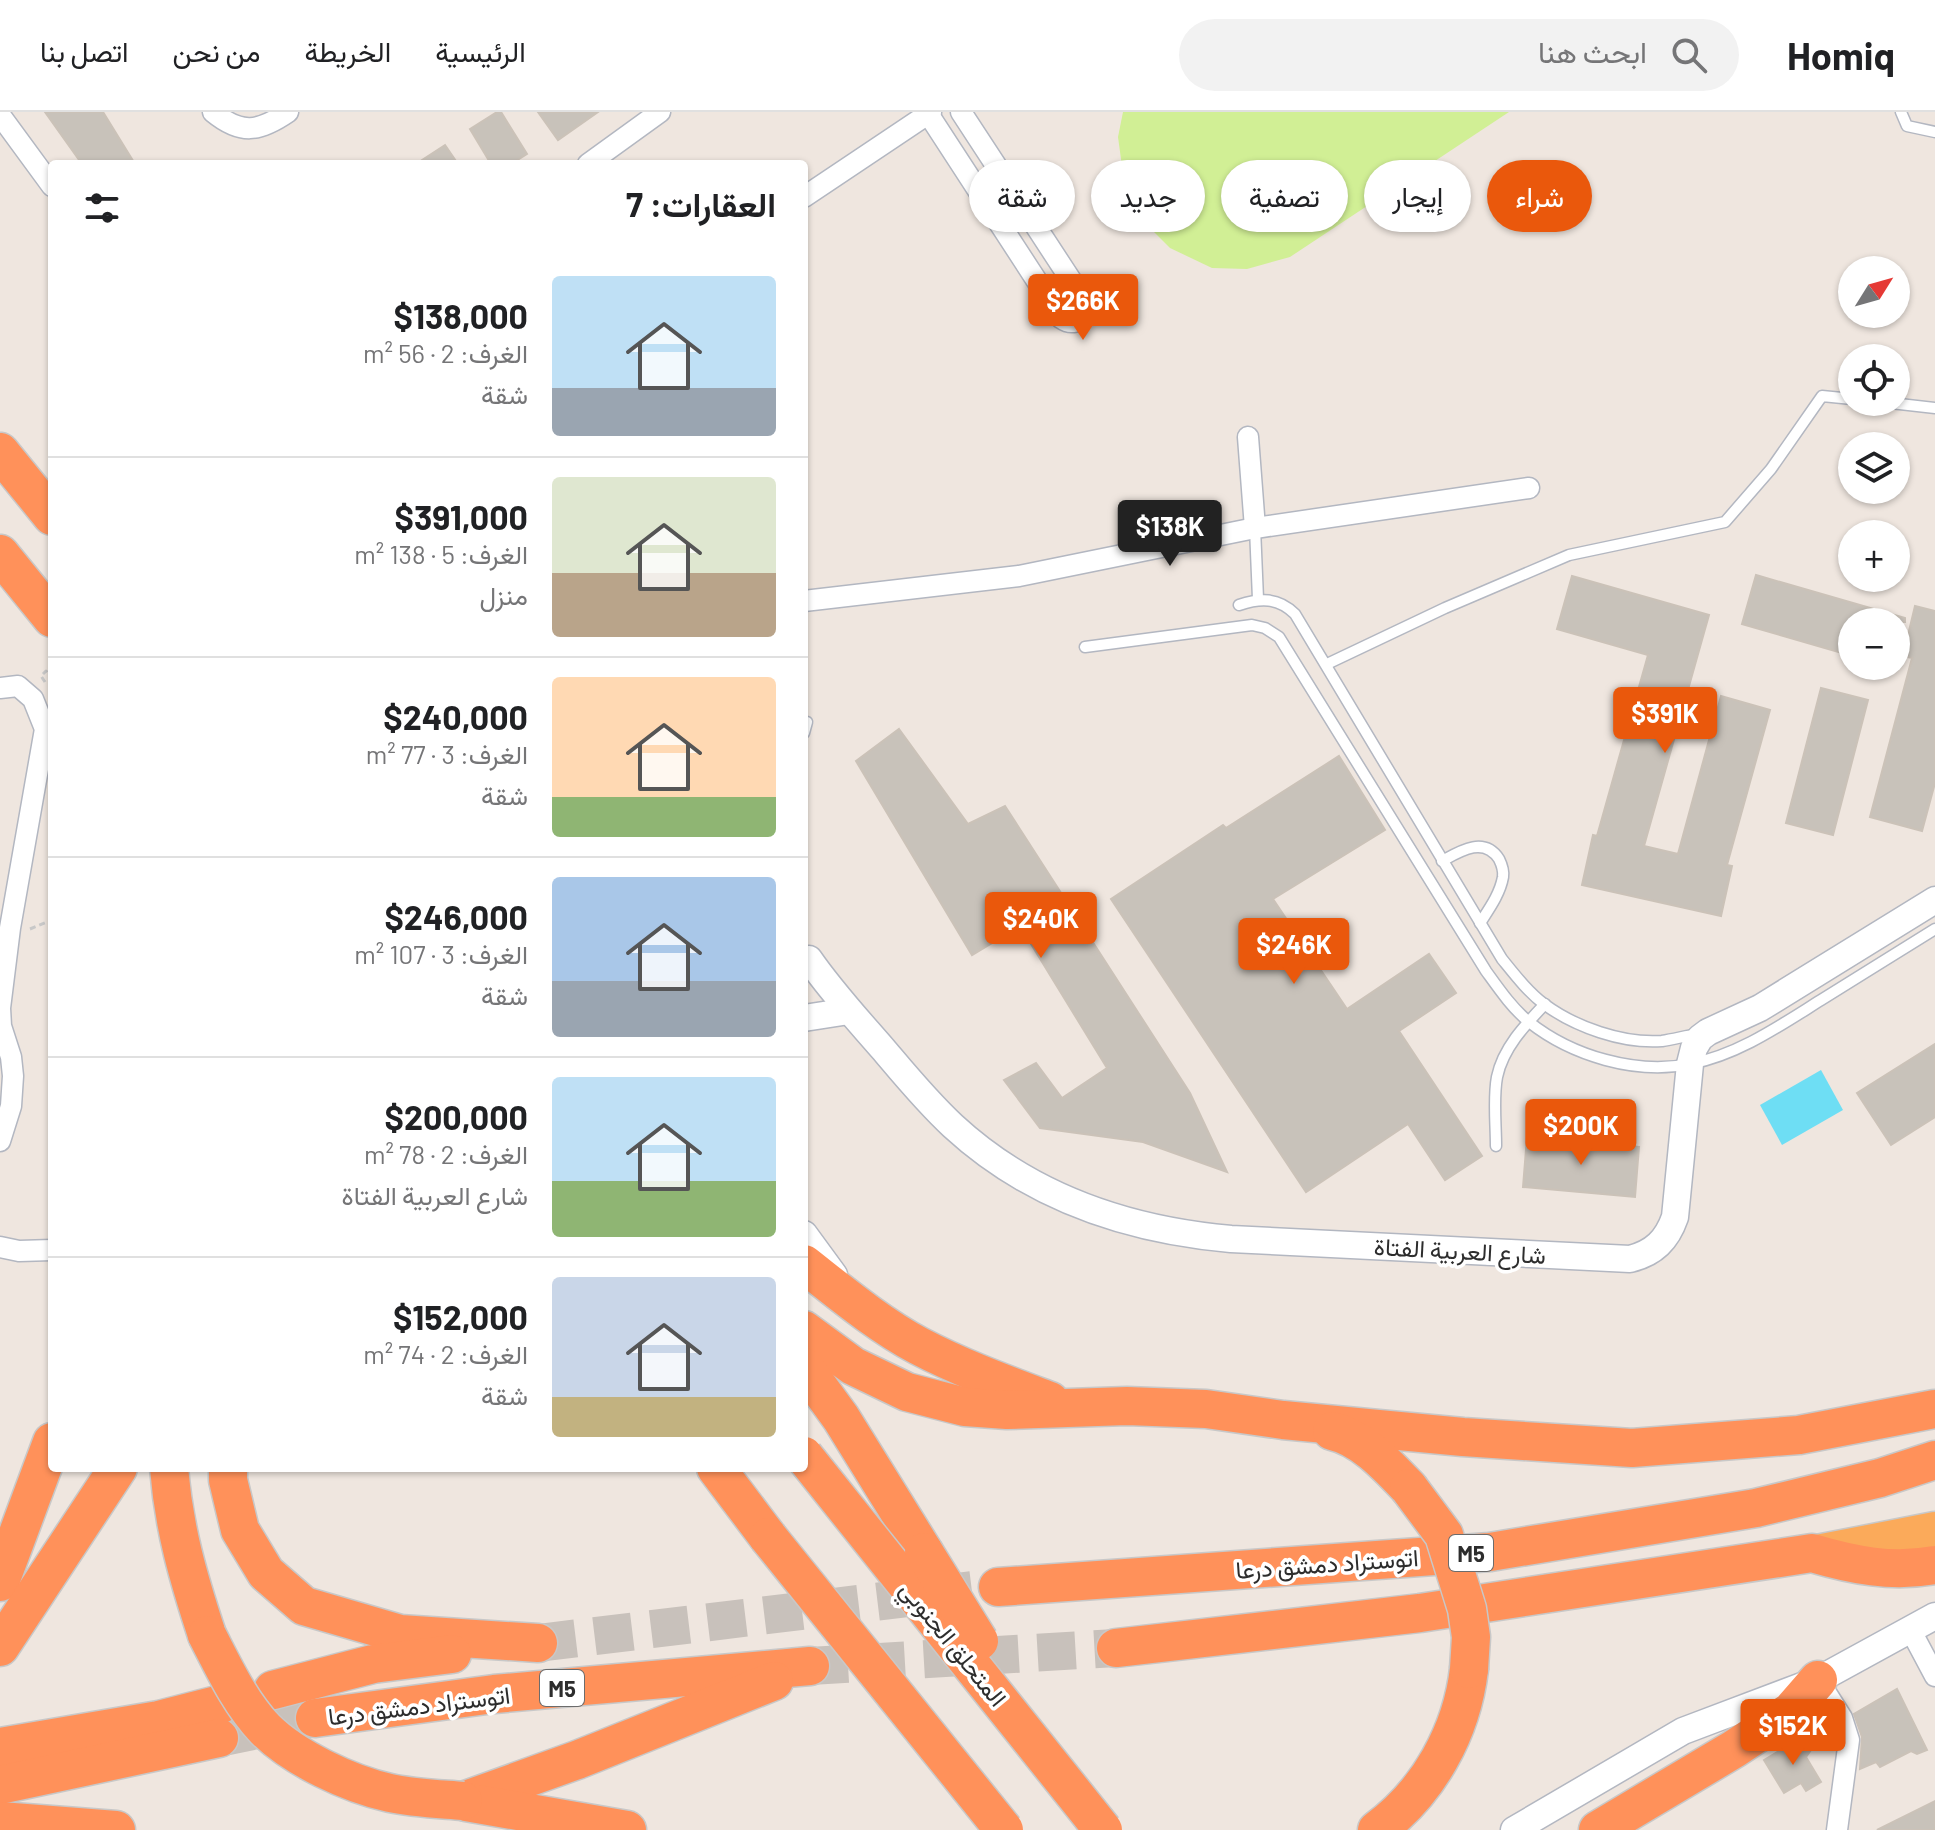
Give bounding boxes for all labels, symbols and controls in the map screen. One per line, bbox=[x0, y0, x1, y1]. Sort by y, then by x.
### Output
search box bbox=[1179, 19, 1739, 91]
text: Homiq bbox=[1787, 32, 1895, 78]
text: ابحث هنا bbox=[1538, 33, 1647, 69]
icon: search bbox=[1667, 33, 1711, 77]
text: اتصل بنا bbox=[40, 34, 129, 68]
text: من نحن bbox=[173, 34, 261, 68]
text: الخريطة bbox=[305, 34, 391, 68]
text: الرئيسية bbox=[435, 34, 526, 68]
chip: شقة bbox=[969, 160, 1075, 232]
chip: جديد bbox=[1091, 160, 1205, 232]
chip: تصفية bbox=[1221, 160, 1348, 232]
chip: إيجار bbox=[1364, 160, 1471, 232]
chip: شراء bbox=[1487, 160, 1592, 232]
text: العقارات: 7 bbox=[626, 183, 776, 224]
icon: filters bbox=[80, 186, 124, 230]
north arrow bbox=[1838, 256, 1910, 328]
map controls bbox=[1838, 256, 1910, 680]
pin: $266K bbox=[1027, 274, 1139, 342]
text: $266K bbox=[1046, 284, 1120, 315]
text: $138,000 bbox=[393, 295, 528, 336]
icon: home bbox=[616, 308, 712, 404]
text: الغرف: 2 · 56 m² bbox=[363, 337, 528, 368]
button: locate bbox=[1838, 344, 1910, 416]
text: شقة bbox=[481, 378, 528, 409]
button: layers bbox=[1838, 432, 1910, 504]
text: $391,000 bbox=[395, 496, 528, 537]
pin: $138K bbox=[1114, 500, 1226, 568]
icon: home bbox=[616, 509, 712, 605]
text: $138K bbox=[1136, 510, 1204, 541]
button: + bbox=[1838, 520, 1910, 592]
text: الغرف: 5 · 138 m² bbox=[354, 538, 528, 569]
text: منزل bbox=[479, 579, 528, 610]
button: − bbox=[1838, 608, 1910, 680]
pin: $391K bbox=[1609, 687, 1721, 755]
text: $240,000 bbox=[383, 696, 528, 737]
text: $391K bbox=[1631, 697, 1699, 728]
icon: home bbox=[616, 709, 712, 805]
text: الغرف: 3 · 77 m² bbox=[366, 738, 528, 769]
text: شقة bbox=[481, 779, 528, 810]
pin: $240K bbox=[985, 892, 1097, 960]
text: $246,000 bbox=[384, 896, 528, 937]
text: $240K bbox=[1003, 902, 1079, 933]
icon: home bbox=[616, 909, 712, 1005]
pin: $246K bbox=[1238, 918, 1350, 986]
text: $246K bbox=[1256, 928, 1332, 959]
text: الغرف: 3 · 107 m² bbox=[354, 938, 528, 969]
text: شقة bbox=[481, 979, 528, 1010]
text: $200,000 bbox=[384, 1096, 528, 1137]
pin: $200K bbox=[1525, 1099, 1637, 1167]
icon: home bbox=[616, 1109, 712, 1205]
text: $200K bbox=[1543, 1109, 1619, 1140]
text: الغرف: 2 · 78 m² bbox=[364, 1138, 528, 1169]
text: شارع العربية الفتاة bbox=[342, 1179, 528, 1210]
street label: شارع العربية الفتاة bbox=[1373, 1231, 1547, 1272]
text: $152,000 bbox=[393, 1296, 528, 1337]
icon: home bbox=[616, 1309, 712, 1405]
text: الغرف: 2 · 74 m² bbox=[363, 1338, 528, 1369]
text: شقة bbox=[481, 1379, 528, 1410]
road number: M5 bbox=[1449, 1535, 1493, 1571]
street label: اتوستراد دمشق درعا bbox=[1235, 1542, 1419, 1586]
street label: المتحلق الجنوبي bbox=[890, 1575, 1013, 1715]
road number: M5 bbox=[540, 1670, 584, 1706]
street label: اتوستراد دمشق درعا bbox=[326, 1679, 512, 1733]
pin: $152K bbox=[1737, 1699, 1849, 1767]
text: $152K bbox=[1759, 1709, 1827, 1740]

